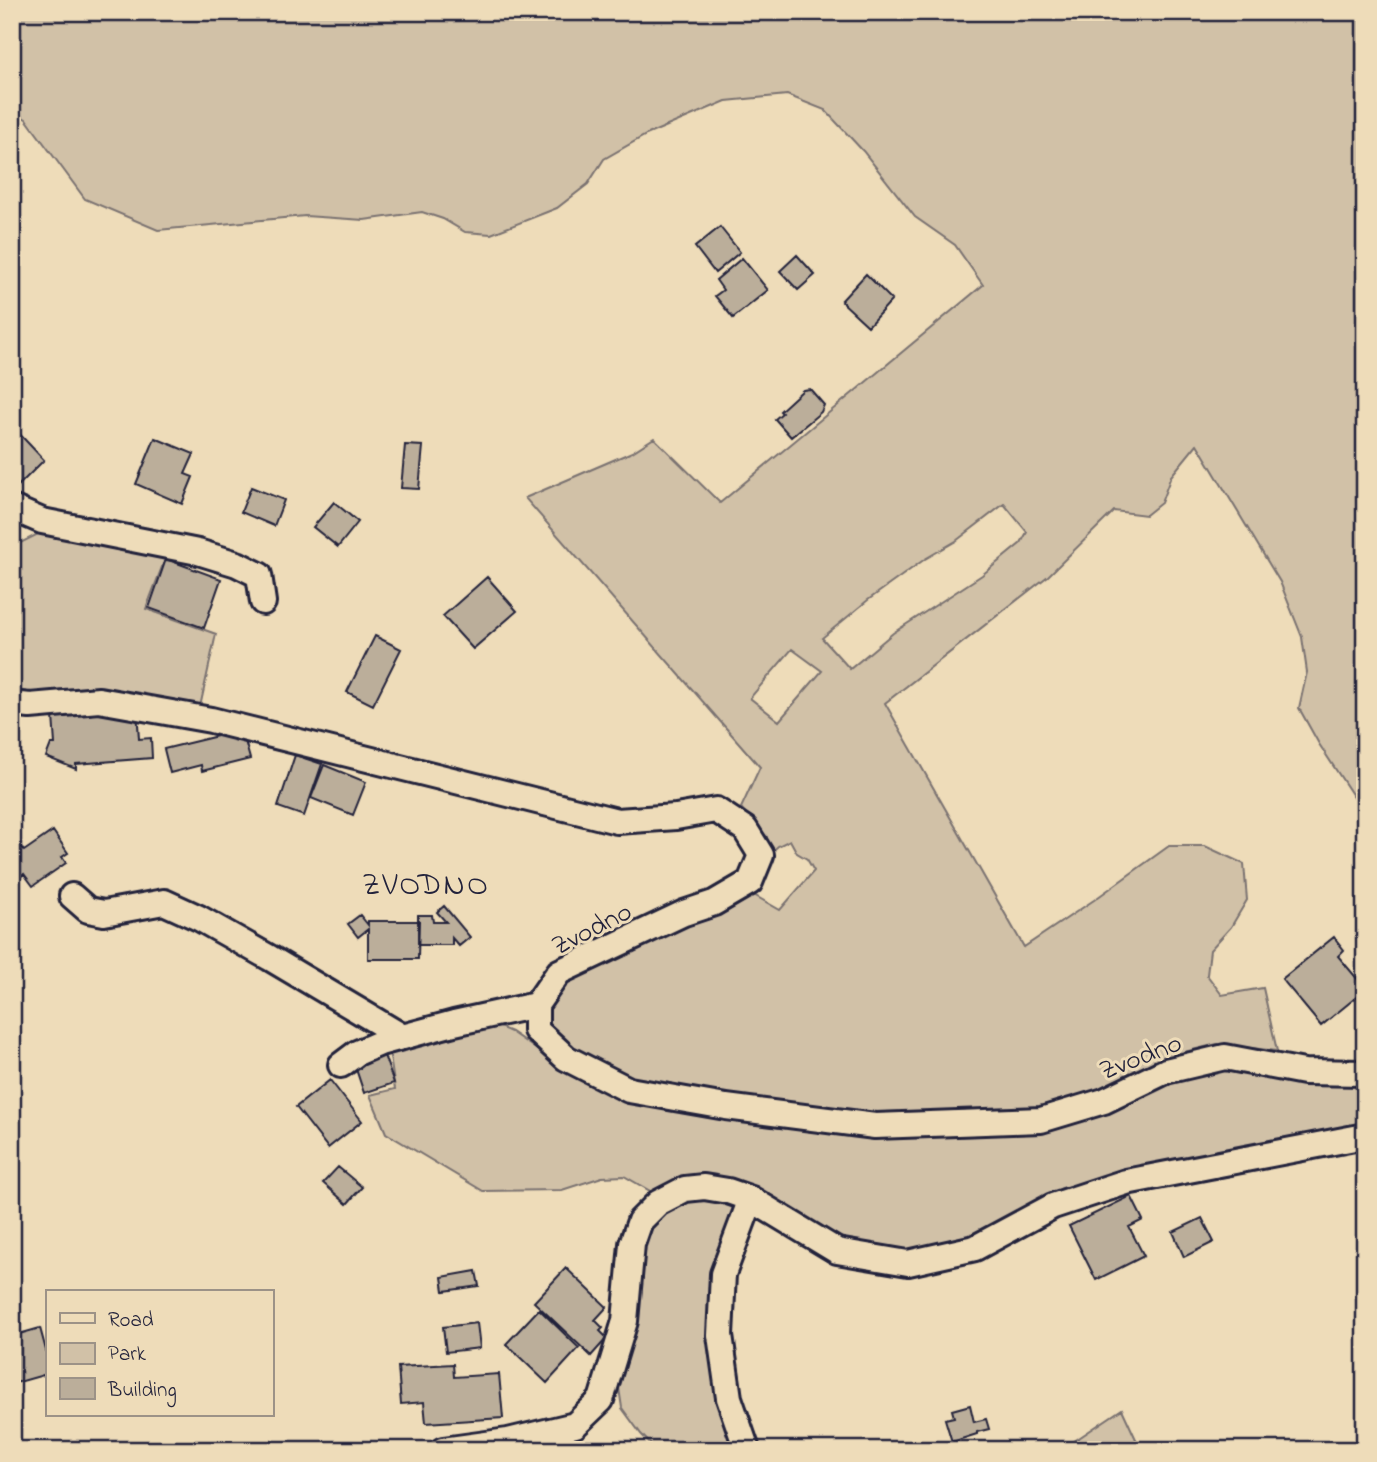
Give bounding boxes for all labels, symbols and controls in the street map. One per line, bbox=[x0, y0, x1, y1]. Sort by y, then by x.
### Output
district label: ZVODNO bbox=[362, 863, 490, 910]
street label: Zvodno bbox=[545, 892, 640, 968]
street label: Zvodno bbox=[1094, 1024, 1188, 1093]
legend bbox=[46, 1290, 273, 1416]
text: Road bbox=[108, 1306, 154, 1336]
text: Park bbox=[108, 1340, 147, 1370]
text: Building bbox=[107, 1376, 177, 1408]

